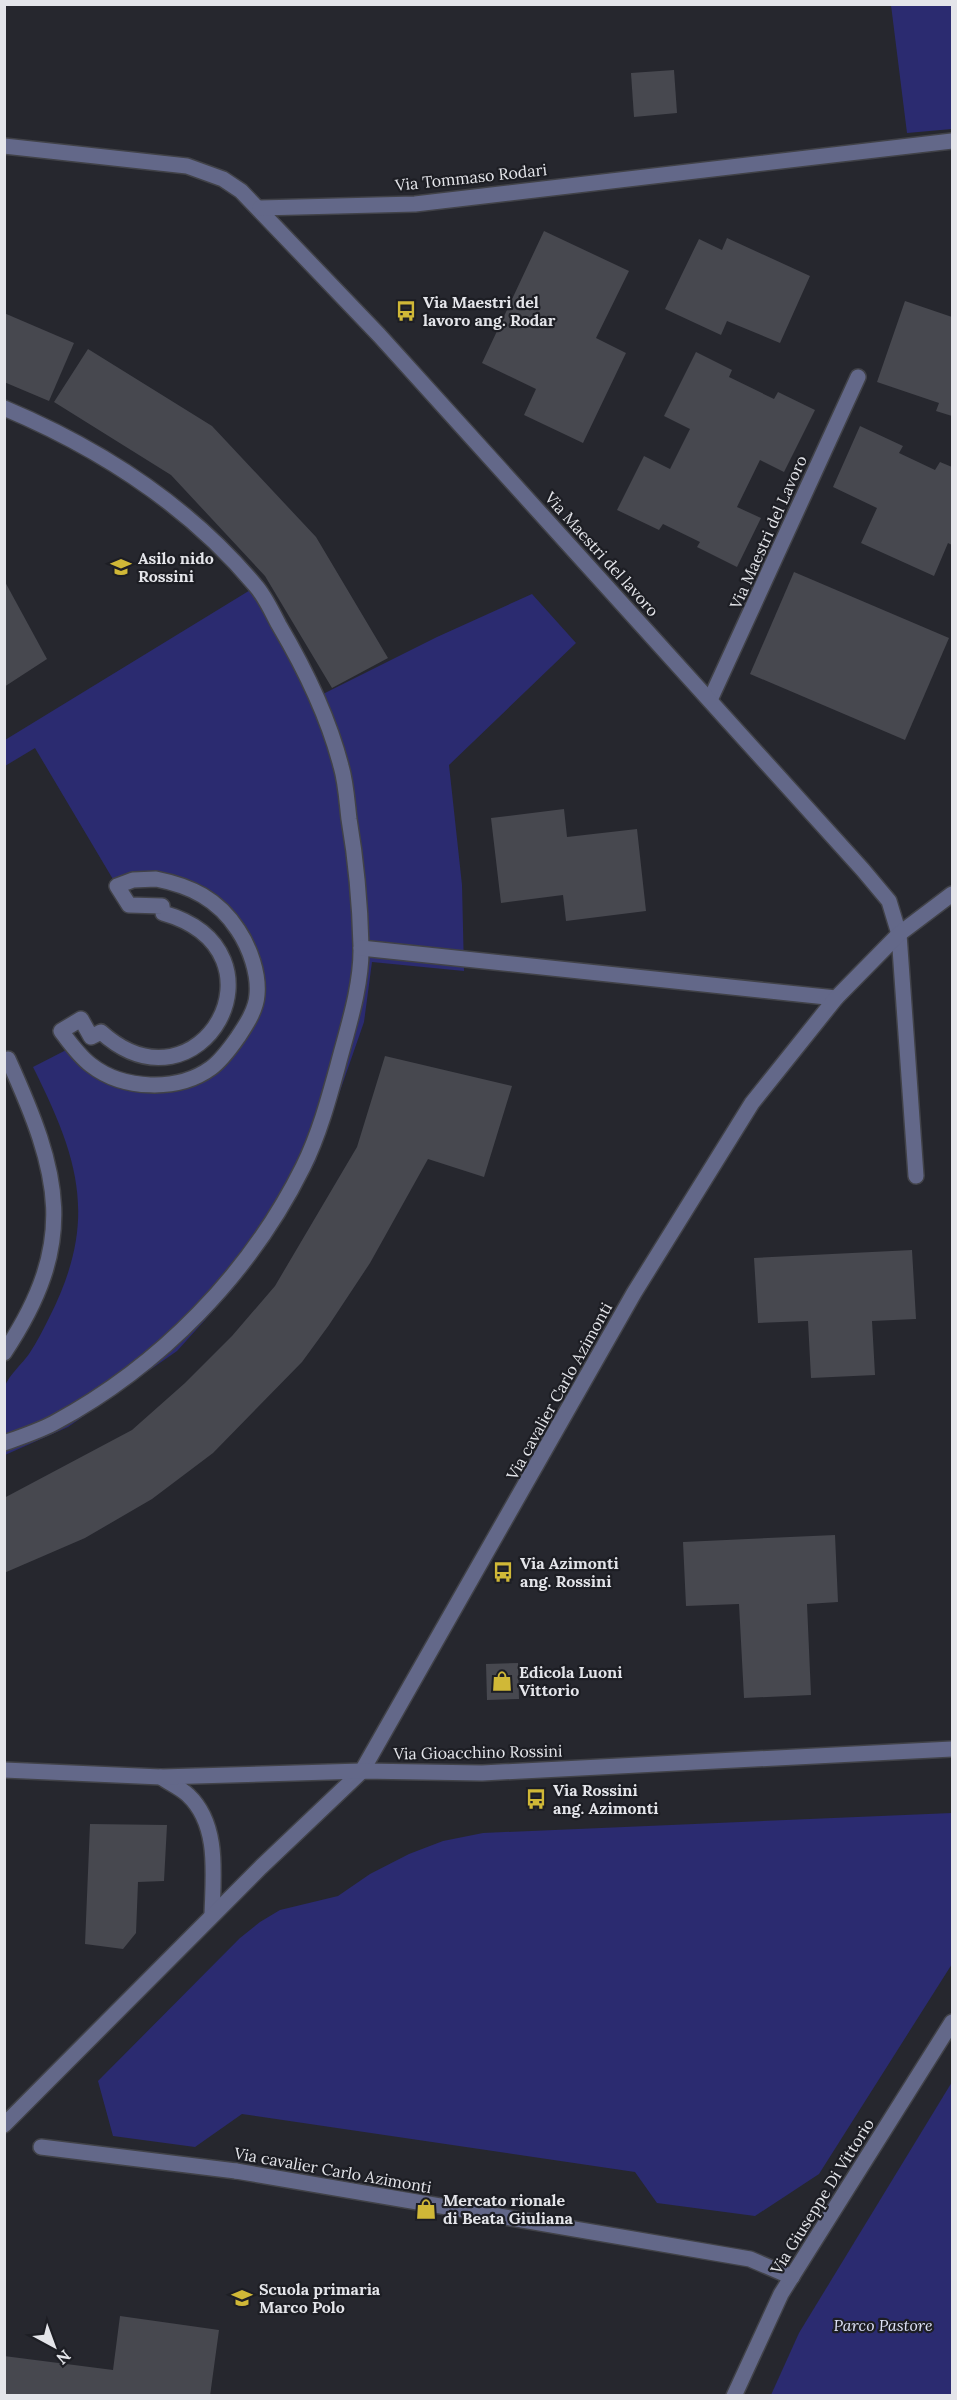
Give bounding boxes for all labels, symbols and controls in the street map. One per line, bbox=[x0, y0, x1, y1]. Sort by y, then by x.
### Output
street label: Via Tommaso Rodari bbox=[393, 159, 548, 195]
place label: Via Maestri del lavoro ang. Rodar bbox=[423, 292, 556, 330]
bus stop icon: Via Maestri del lavoro ang. Rodar bbox=[394, 299, 418, 323]
street label: Via Maestri del Lavoro bbox=[725, 452, 811, 613]
street label: Via Maestri del lavoro bbox=[540, 487, 663, 620]
place label: Asilo nido Rossini bbox=[138, 548, 214, 586]
school or university icon: Asilo nido Rossini bbox=[109, 555, 133, 579]
street label: Via cavalier Carlo Azimonti bbox=[501, 1299, 616, 1484]
place label: Via Azimonti ang. Rossini bbox=[520, 1553, 619, 1591]
bus stop icon: Via Azimonti ang. Rossini bbox=[491, 1560, 515, 1584]
place label: Edicola Luoni Vittorio bbox=[519, 1662, 622, 1700]
shop icon: Edicola Luoni Vittorio bbox=[490, 1669, 514, 1693]
street label: Via Gioacchino Rossini bbox=[393, 1741, 562, 1763]
place label: Via Rossini ang. Azimonti bbox=[553, 1780, 659, 1818]
bus stop icon: Via Rossini ang. Azimonti bbox=[524, 1787, 548, 1811]
street label: Via Giuseppe Di Vittorio bbox=[765, 2114, 878, 2278]
street label: Via cavalier Carlo Azimonti bbox=[232, 2143, 433, 2197]
place label: Mercato rionale di Beata Giuliana bbox=[443, 2190, 574, 2228]
shop icon: Mercato rionale di Beata Giuliana bbox=[414, 2197, 438, 2221]
place label: Scuola primaria Marco Polo bbox=[259, 2279, 381, 2317]
school or university icon: Scuola primaria Marco Polo bbox=[230, 2286, 254, 2310]
park label: Parco Pastore bbox=[833, 2315, 933, 2335]
north arrow bbox=[24, 2316, 84, 2376]
text: N bbox=[53, 2346, 75, 2369]

